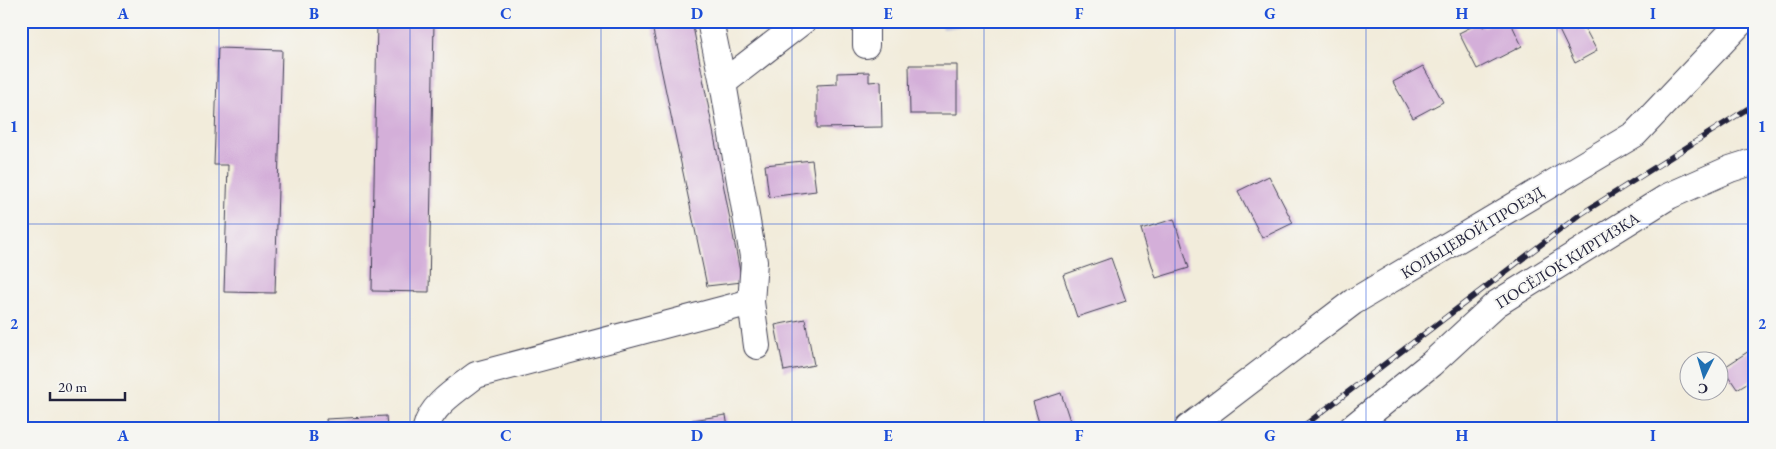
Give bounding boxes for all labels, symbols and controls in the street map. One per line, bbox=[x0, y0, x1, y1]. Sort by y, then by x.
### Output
text: A bbox=[116, 3, 129, 24]
text: B bbox=[309, 3, 319, 24]
text: C bbox=[500, 3, 512, 24]
text: D bbox=[691, 3, 703, 24]
text: E bbox=[883, 3, 893, 24]
text: F bbox=[1075, 3, 1084, 24]
text: G bbox=[1264, 3, 1276, 24]
text: H bbox=[1456, 3, 1469, 24]
text: I bbox=[1650, 3, 1656, 24]
text: 1 bbox=[10, 116, 18, 137]
text: 1 bbox=[1758, 116, 1766, 137]
street label: КОЛЬЦЕВОЙ ПРОЕЗД bbox=[1397, 181, 1548, 284]
street label: ПОСЁЛОК КИРГИЗКА bbox=[1491, 207, 1644, 313]
text: 2 bbox=[10, 313, 19, 334]
text: 2 bbox=[1758, 313, 1767, 334]
north arrow bbox=[1678, 352, 1728, 402]
scale bar bbox=[50, 369, 125, 401]
text: 20 m bbox=[58, 377, 87, 396]
text: С bbox=[1697, 380, 1709, 398]
text: A bbox=[116, 425, 129, 446]
text: B bbox=[309, 425, 319, 446]
text: C bbox=[500, 425, 512, 446]
text: D bbox=[691, 425, 703, 446]
text: E bbox=[883, 425, 893, 446]
text: F bbox=[1075, 425, 1084, 446]
text: G bbox=[1264, 425, 1276, 446]
text: H bbox=[1456, 425, 1469, 446]
text: I bbox=[1650, 425, 1656, 446]

